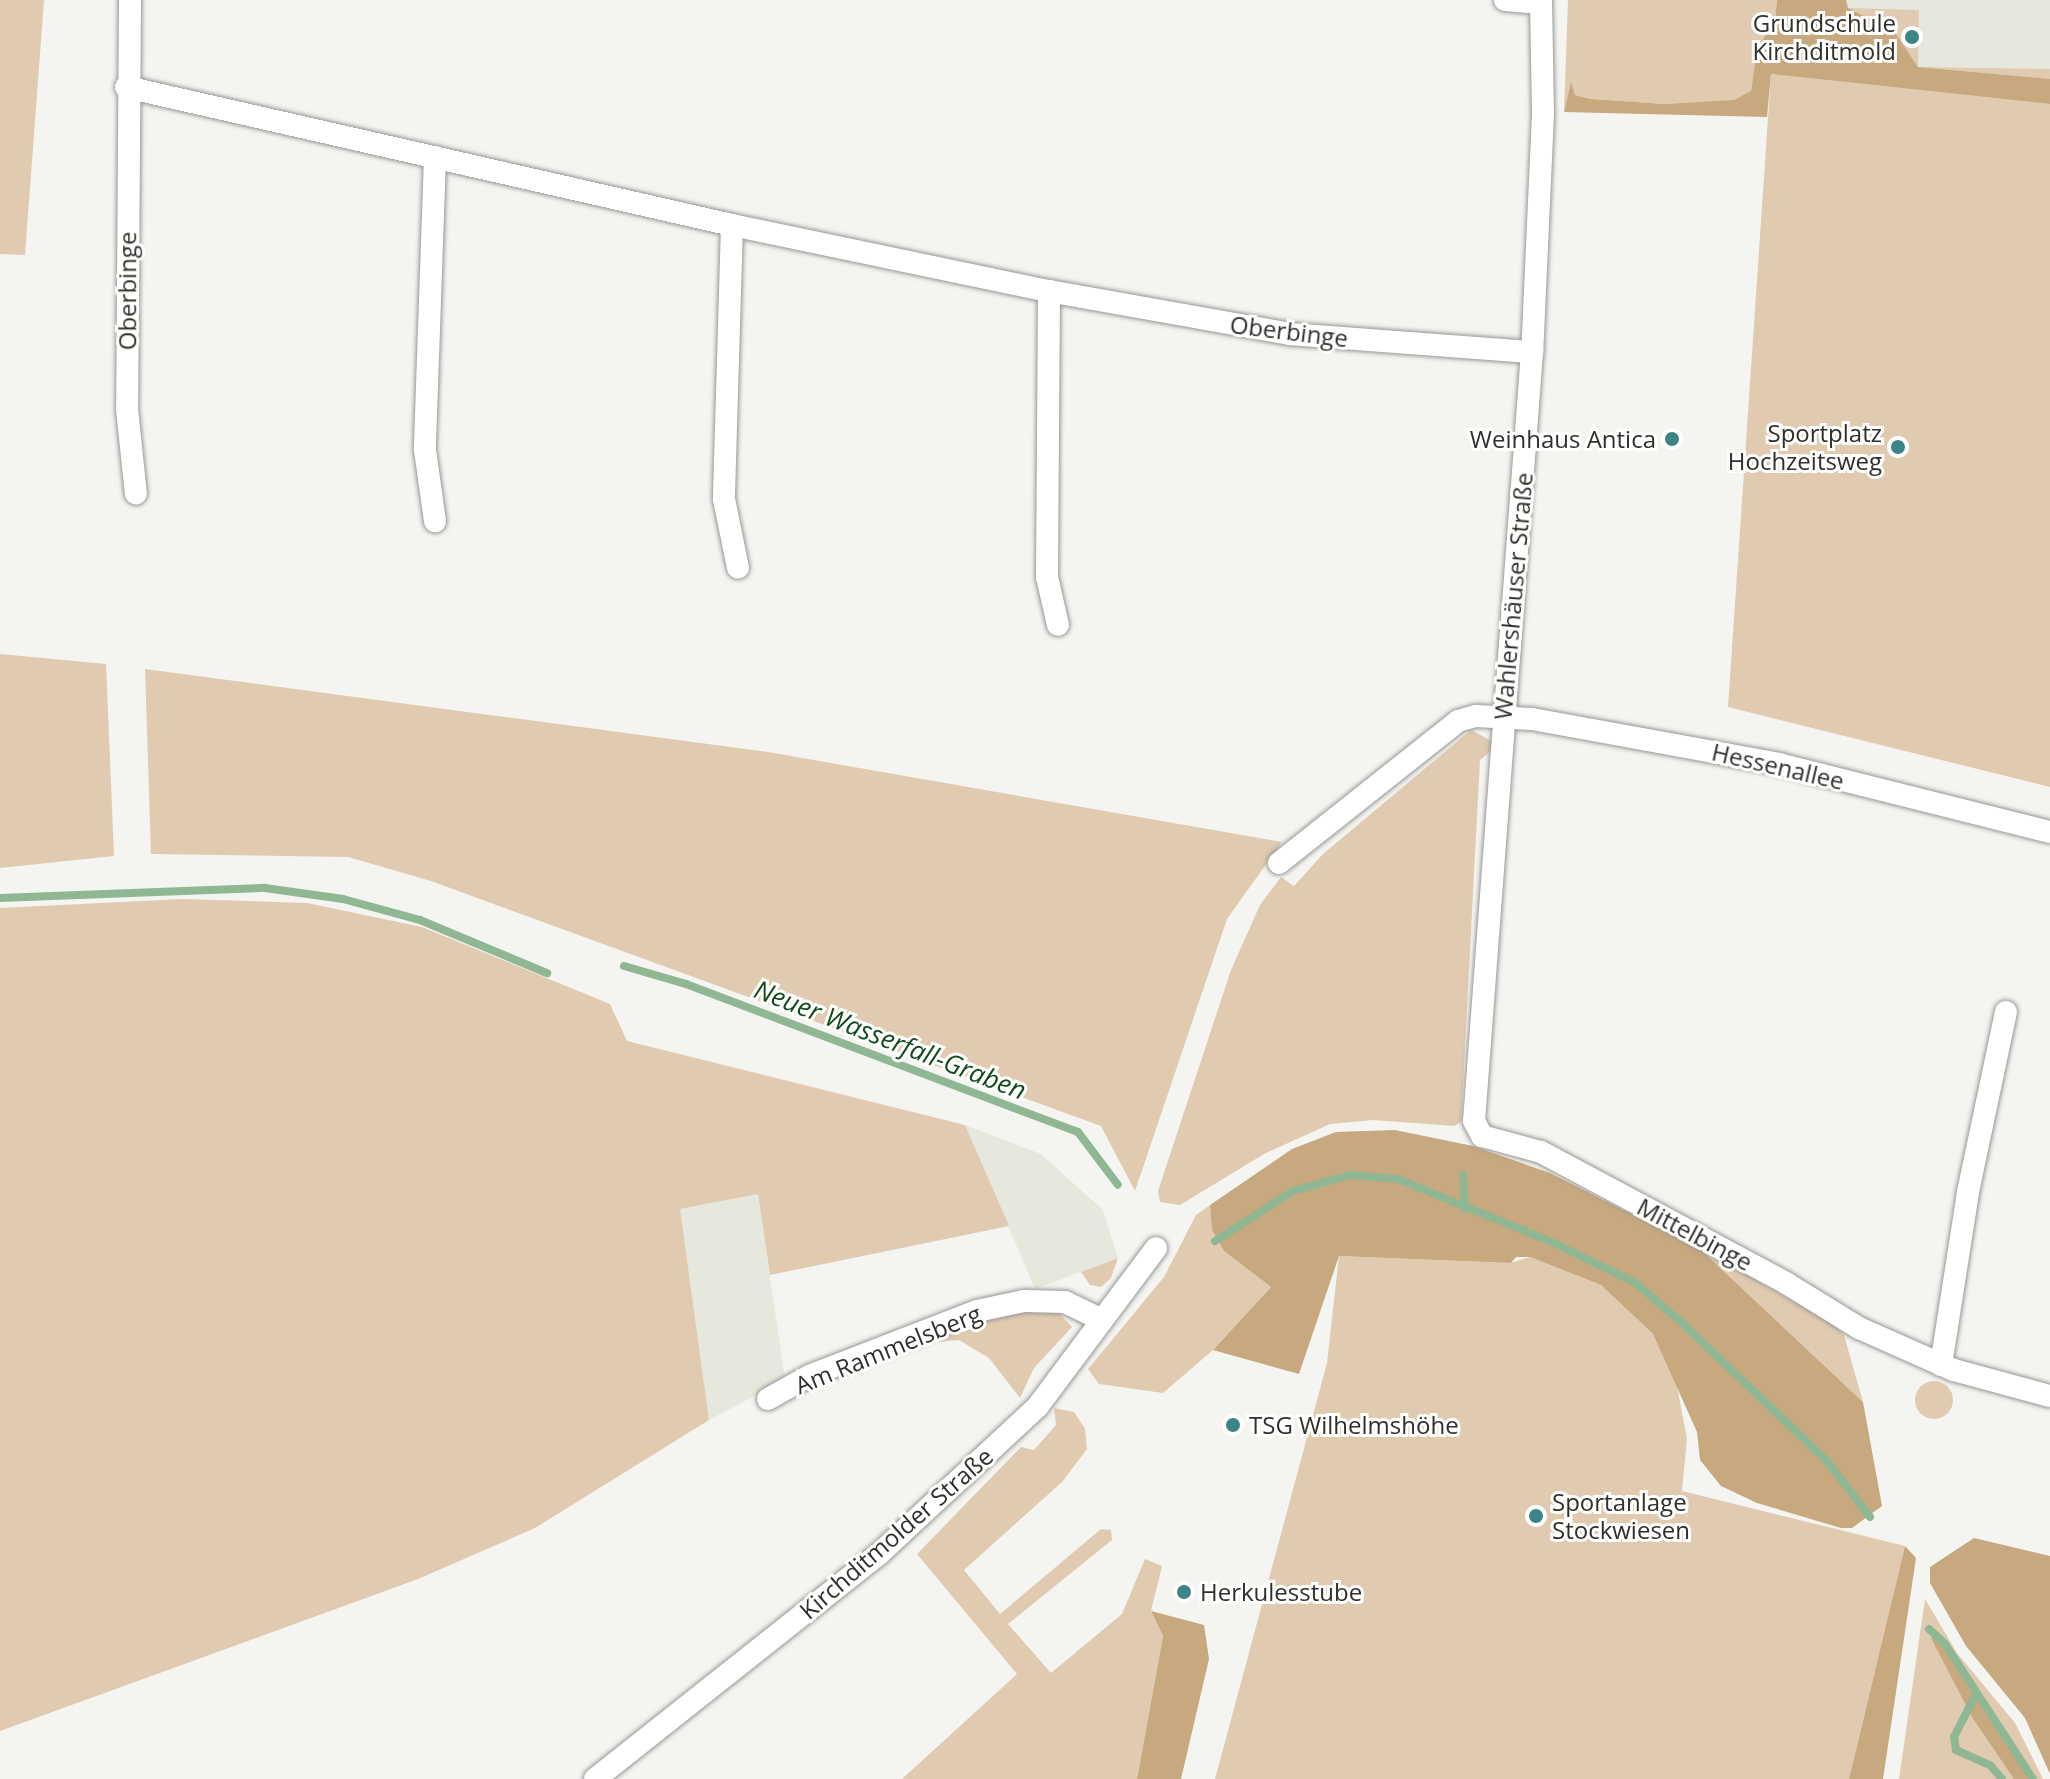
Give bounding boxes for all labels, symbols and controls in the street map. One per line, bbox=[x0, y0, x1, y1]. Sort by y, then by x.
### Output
place label: Grundschule Kirchditmold bbox=[1753, 9, 1896, 65]
marker: Grundschule Kirchditmold bbox=[1903, 28, 1921, 46]
street label: Oberbinge bbox=[113, 232, 141, 350]
street label: Oberbinge bbox=[1228, 309, 1350, 353]
place label: Sportplatz Hochzeitsweg bbox=[1728, 419, 1882, 475]
place label: Weinhaus Antica bbox=[1470, 425, 1656, 453]
marker: Weinhaus Antica bbox=[1663, 430, 1681, 448]
marker: Sportplatz Hochzeitsweg bbox=[1889, 438, 1907, 456]
street label: Wahlershäuser Straße bbox=[1488, 471, 1538, 721]
street label: Hessenallee bbox=[1709, 737, 1847, 795]
water label: Neuer Wasserfall-Graben bbox=[750, 974, 1030, 1106]
street label: Mittelbinge bbox=[1633, 1192, 1757, 1276]
street label: Am Rammelsberg bbox=[791, 1299, 985, 1399]
place label: TSG Wilhelmshöhe bbox=[1249, 1411, 1459, 1439]
marker: TSG Wilhelmshöhe bbox=[1224, 1416, 1242, 1434]
street label: Kirchditmolder Straße bbox=[794, 1441, 998, 1625]
place label: Sportanlage Stockwiesen bbox=[1552, 1488, 1690, 1544]
marker: Sportanlage Stockwiesen bbox=[1527, 1507, 1545, 1525]
place label: Herkulesstube bbox=[1200, 1578, 1362, 1606]
marker: Herkulesstube bbox=[1175, 1583, 1193, 1601]

